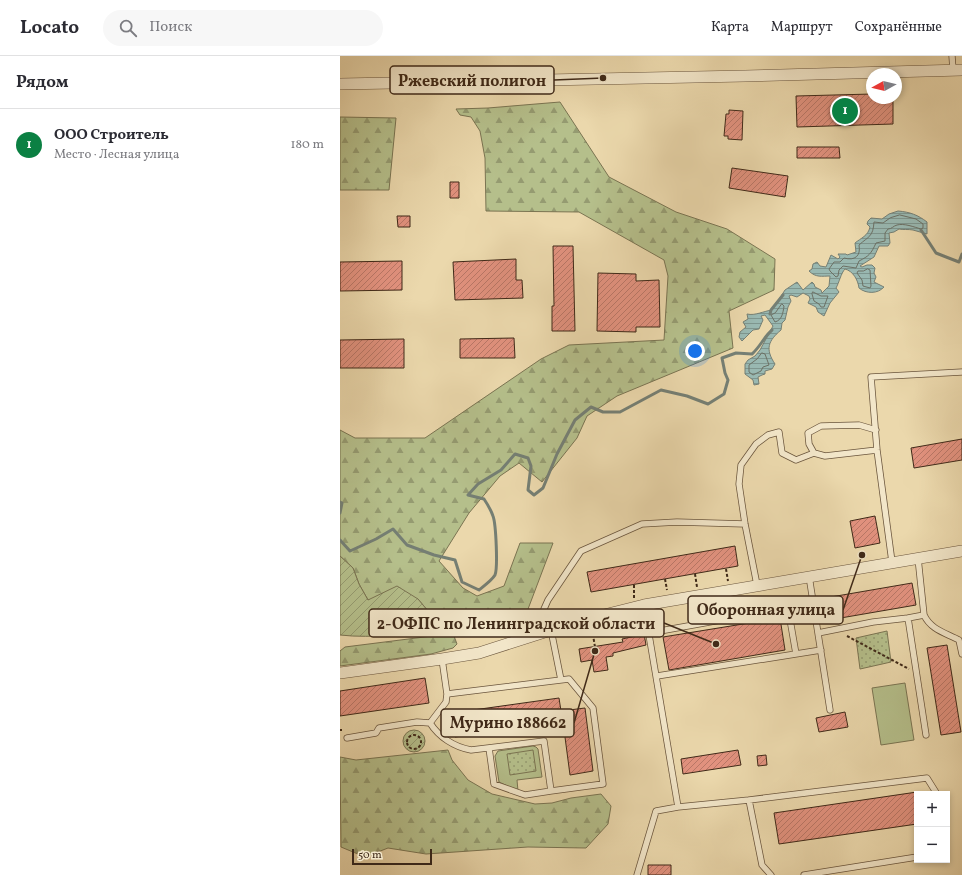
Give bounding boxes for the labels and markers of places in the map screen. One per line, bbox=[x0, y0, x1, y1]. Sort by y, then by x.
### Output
callout: Ржевский полигон bbox=[390, 66, 554, 94]
pin: 1 bbox=[832, 96, 858, 126]
callout: Оборонная улица bbox=[688, 596, 843, 624]
callout: 2-ОФПС по Ленинградской области bbox=[369, 609, 664, 637]
callout: Мурино 188662 bbox=[441, 709, 574, 737]

